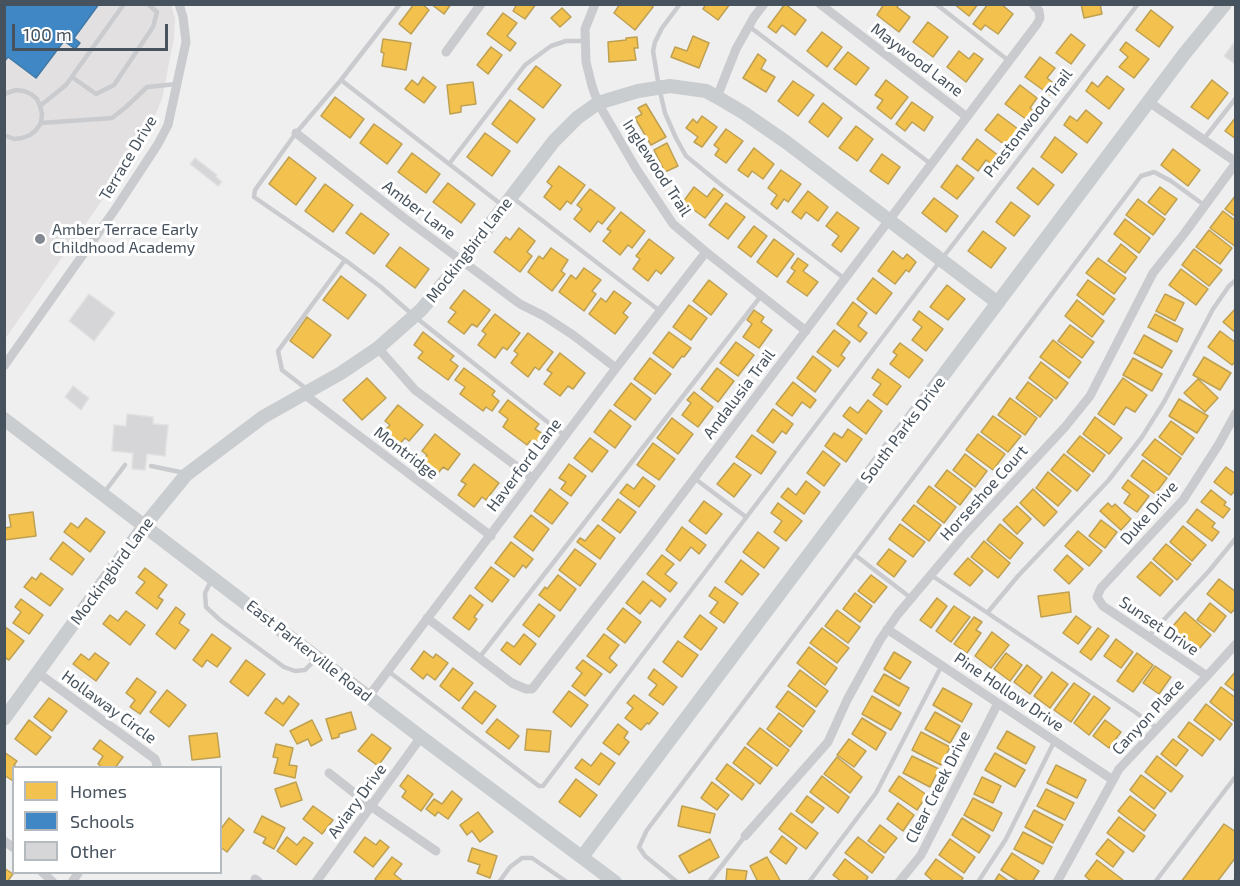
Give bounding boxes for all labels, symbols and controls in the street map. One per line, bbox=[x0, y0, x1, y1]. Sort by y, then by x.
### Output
scale bar bbox=[15, 12, 171, 50]
street label: Maywood Lane bbox=[867, 19, 967, 101]
text: 100 m bbox=[23, 23, 72, 45]
street label: Prestonwood Trail bbox=[980, 65, 1076, 181]
street label: Terrace Drive bbox=[95, 112, 161, 204]
street label: Inglewood Trail bbox=[619, 116, 695, 220]
street label: Amber Lane bbox=[379, 176, 459, 244]
street label: Mockingbird Lane bbox=[422, 194, 516, 306]
place label: Amber Terrace Early Childhood Academy bbox=[52, 220, 198, 258]
marker: Amber Terrace Early Childhood Academy bbox=[33, 232, 47, 246]
street label: Andalusia Trail bbox=[699, 345, 779, 443]
street label: South Parks Drive bbox=[857, 373, 949, 487]
street label: Haverford Lane bbox=[483, 415, 565, 515]
street label: Montridge bbox=[370, 423, 442, 483]
street label: Horseshoe Court bbox=[936, 441, 1032, 545]
street label: Duke Drive bbox=[1116, 477, 1182, 549]
street label: Mockingbird Lane bbox=[67, 513, 157, 629]
street label: Sunset Drive bbox=[1116, 592, 1202, 660]
street label: East Parkerville Road bbox=[242, 596, 376, 706]
street label: Pine Hollow Drive bbox=[951, 648, 1067, 736]
street label: Hollaway Circle bbox=[58, 666, 160, 748]
street label: Canyon Place bbox=[1108, 675, 1188, 759]
street label: Clear Creek Drive bbox=[901, 728, 975, 846]
street label: Aviary Drive bbox=[324, 760, 390, 842]
legend bbox=[12, 766, 222, 874]
text: Homes bbox=[70, 780, 127, 802]
text: Schools bbox=[70, 810, 134, 832]
text: Other bbox=[70, 840, 116, 862]

